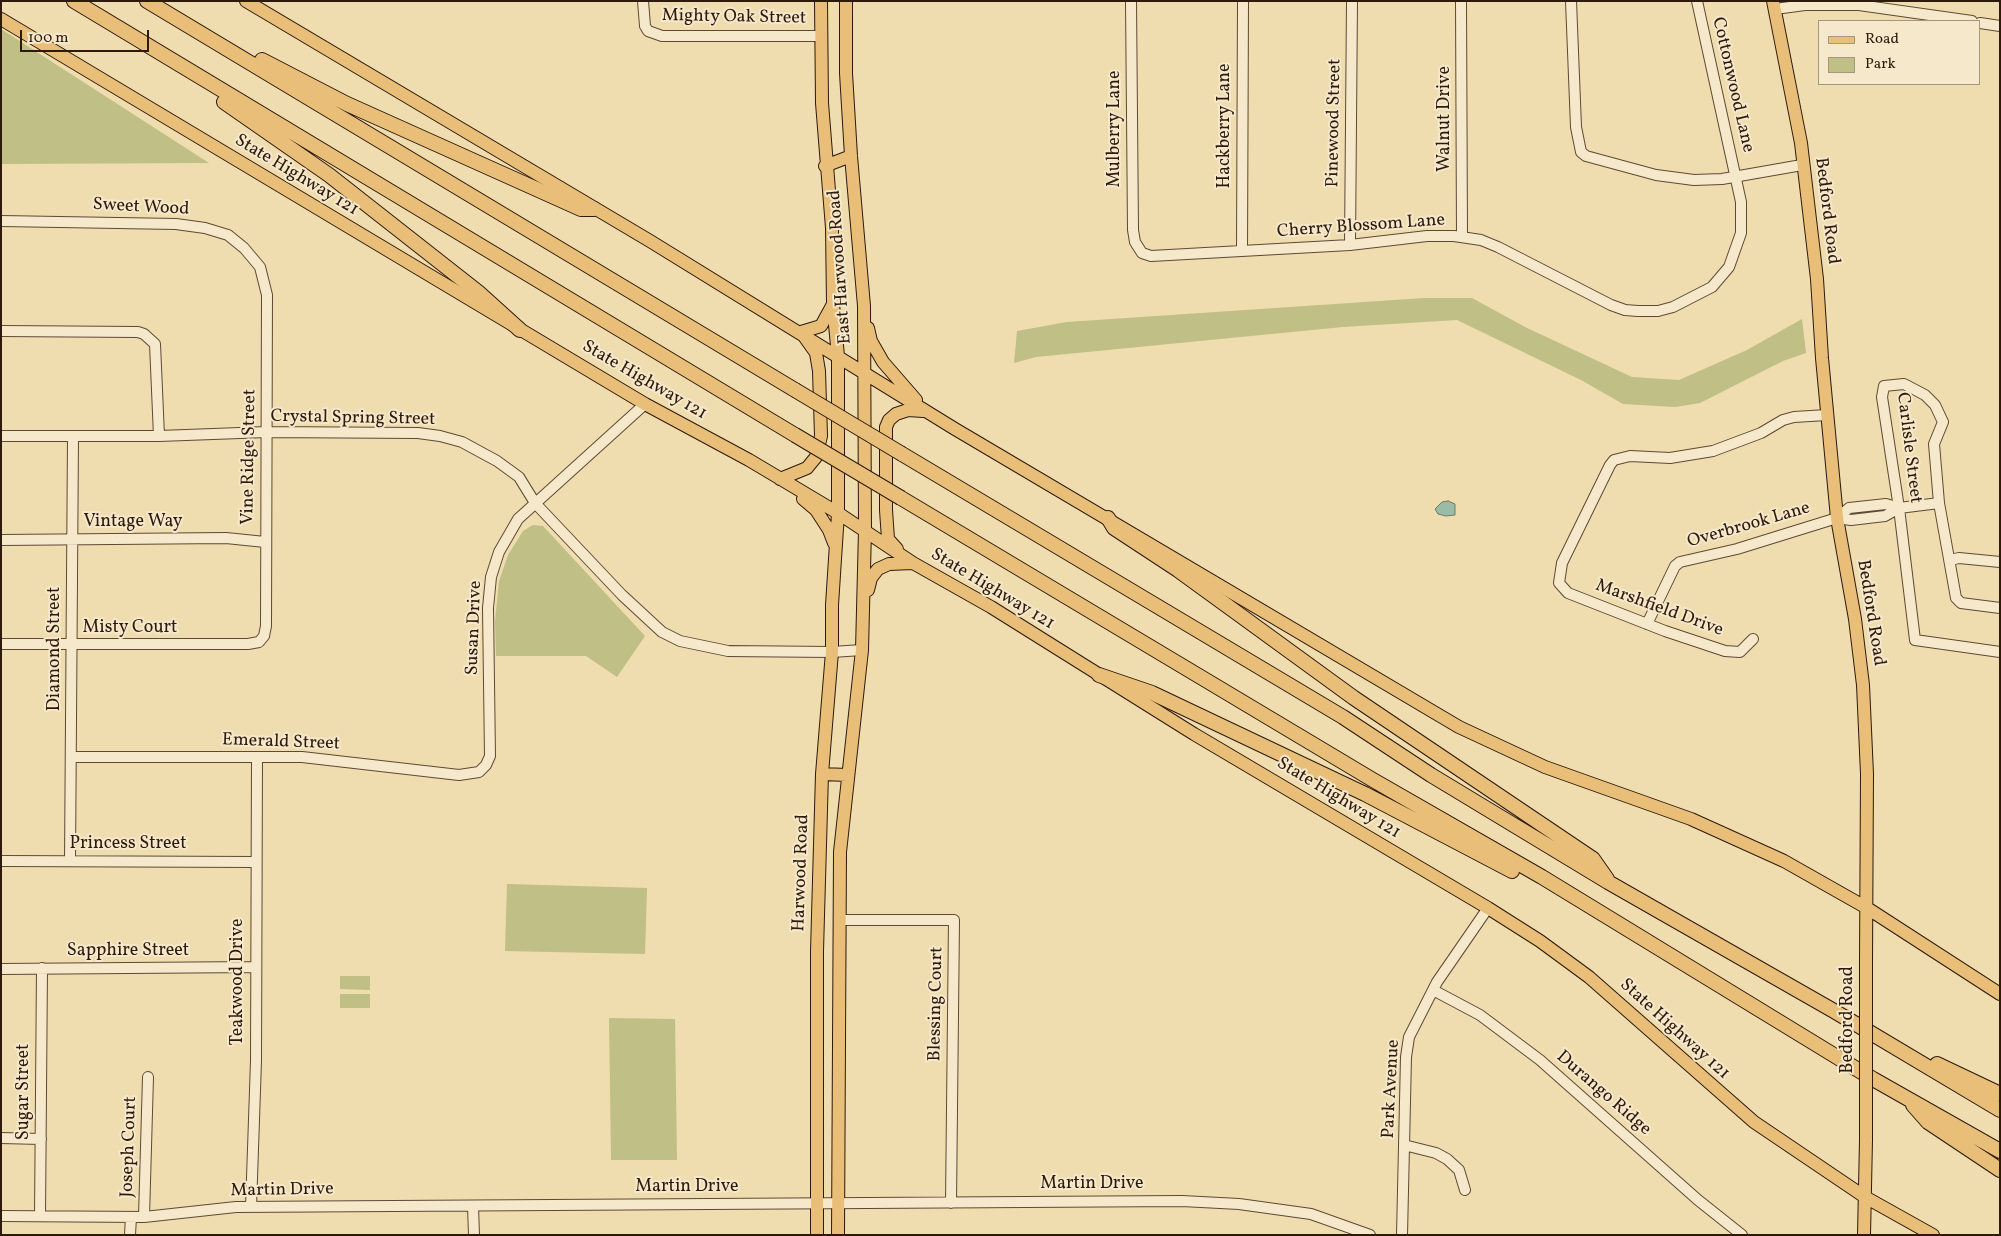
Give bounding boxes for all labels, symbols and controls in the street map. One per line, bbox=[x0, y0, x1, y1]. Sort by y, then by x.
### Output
street label: Mighty Oak Street bbox=[662, 6, 806, 30]
street label: Cottonwood Lane bbox=[1706, 15, 1758, 155]
scale bar bbox=[22, 20, 151, 52]
legend bbox=[1818, 20, 1981, 85]
text: 100 m bbox=[28, 28, 68, 49]
text: Road bbox=[1865, 29, 1899, 50]
text: Park bbox=[1865, 54, 1896, 75]
street label: Pinewood Street bbox=[1323, 58, 1347, 188]
street label: Hackberry Lane bbox=[1215, 63, 1237, 189]
street label: Walnut Drive bbox=[1435, 66, 1457, 172]
street label: Mulberry Lane bbox=[1105, 70, 1127, 188]
street label: State Highway 121 bbox=[230, 131, 362, 221]
street label: Bedford Road bbox=[1809, 156, 1843, 266]
street label: East Harwood Road bbox=[825, 189, 857, 345]
street label: Sweet Wood bbox=[92, 195, 190, 221]
street label: Cherry Blossom Lane bbox=[1276, 210, 1446, 244]
street label: State Highway 121 bbox=[578, 336, 710, 426]
street label: Vine Ridge Street bbox=[238, 389, 262, 525]
street label: Carlisle Street bbox=[1890, 391, 1926, 505]
street label: Crystal Spring Street bbox=[270, 407, 436, 431]
street label: Overbrook Lane bbox=[1685, 498, 1813, 554]
street label: Vintage Way bbox=[83, 512, 183, 534]
street label: State Highway 121 bbox=[926, 545, 1058, 635]
street label: Bedford Road bbox=[1851, 558, 1889, 668]
street label: Marshfield Drive bbox=[1592, 576, 1726, 642]
street label: Susan Drive bbox=[463, 580, 487, 676]
street label: Diamond Street bbox=[45, 587, 67, 711]
street label: Misty Court bbox=[83, 618, 177, 640]
street label: Emerald Street bbox=[222, 730, 340, 756]
street label: State Highway 121 bbox=[1272, 754, 1404, 844]
street label: Harwood Road bbox=[789, 814, 815, 932]
street label: Princess Street bbox=[70, 834, 186, 856]
street label: Teakwood Drive bbox=[228, 918, 250, 1046]
street label: Sapphire Street bbox=[67, 941, 189, 963]
street label: Blessing Court bbox=[925, 946, 949, 1062]
street label: Bedford Road bbox=[1838, 966, 1860, 1074]
street label: State Highway 121 bbox=[1614, 975, 1734, 1085]
street label: Park Avenue bbox=[1379, 1039, 1405, 1139]
street label: Sugar Street bbox=[14, 1044, 36, 1140]
street label: Durango Ridge bbox=[1551, 1047, 1655, 1141]
street label: Joseph Court bbox=[117, 1096, 143, 1198]
street label: Martin Drive bbox=[1040, 1174, 1144, 1196]
street label: Martin Drive bbox=[635, 1177, 739, 1199]
street label: Martin Drive bbox=[230, 1179, 334, 1203]

